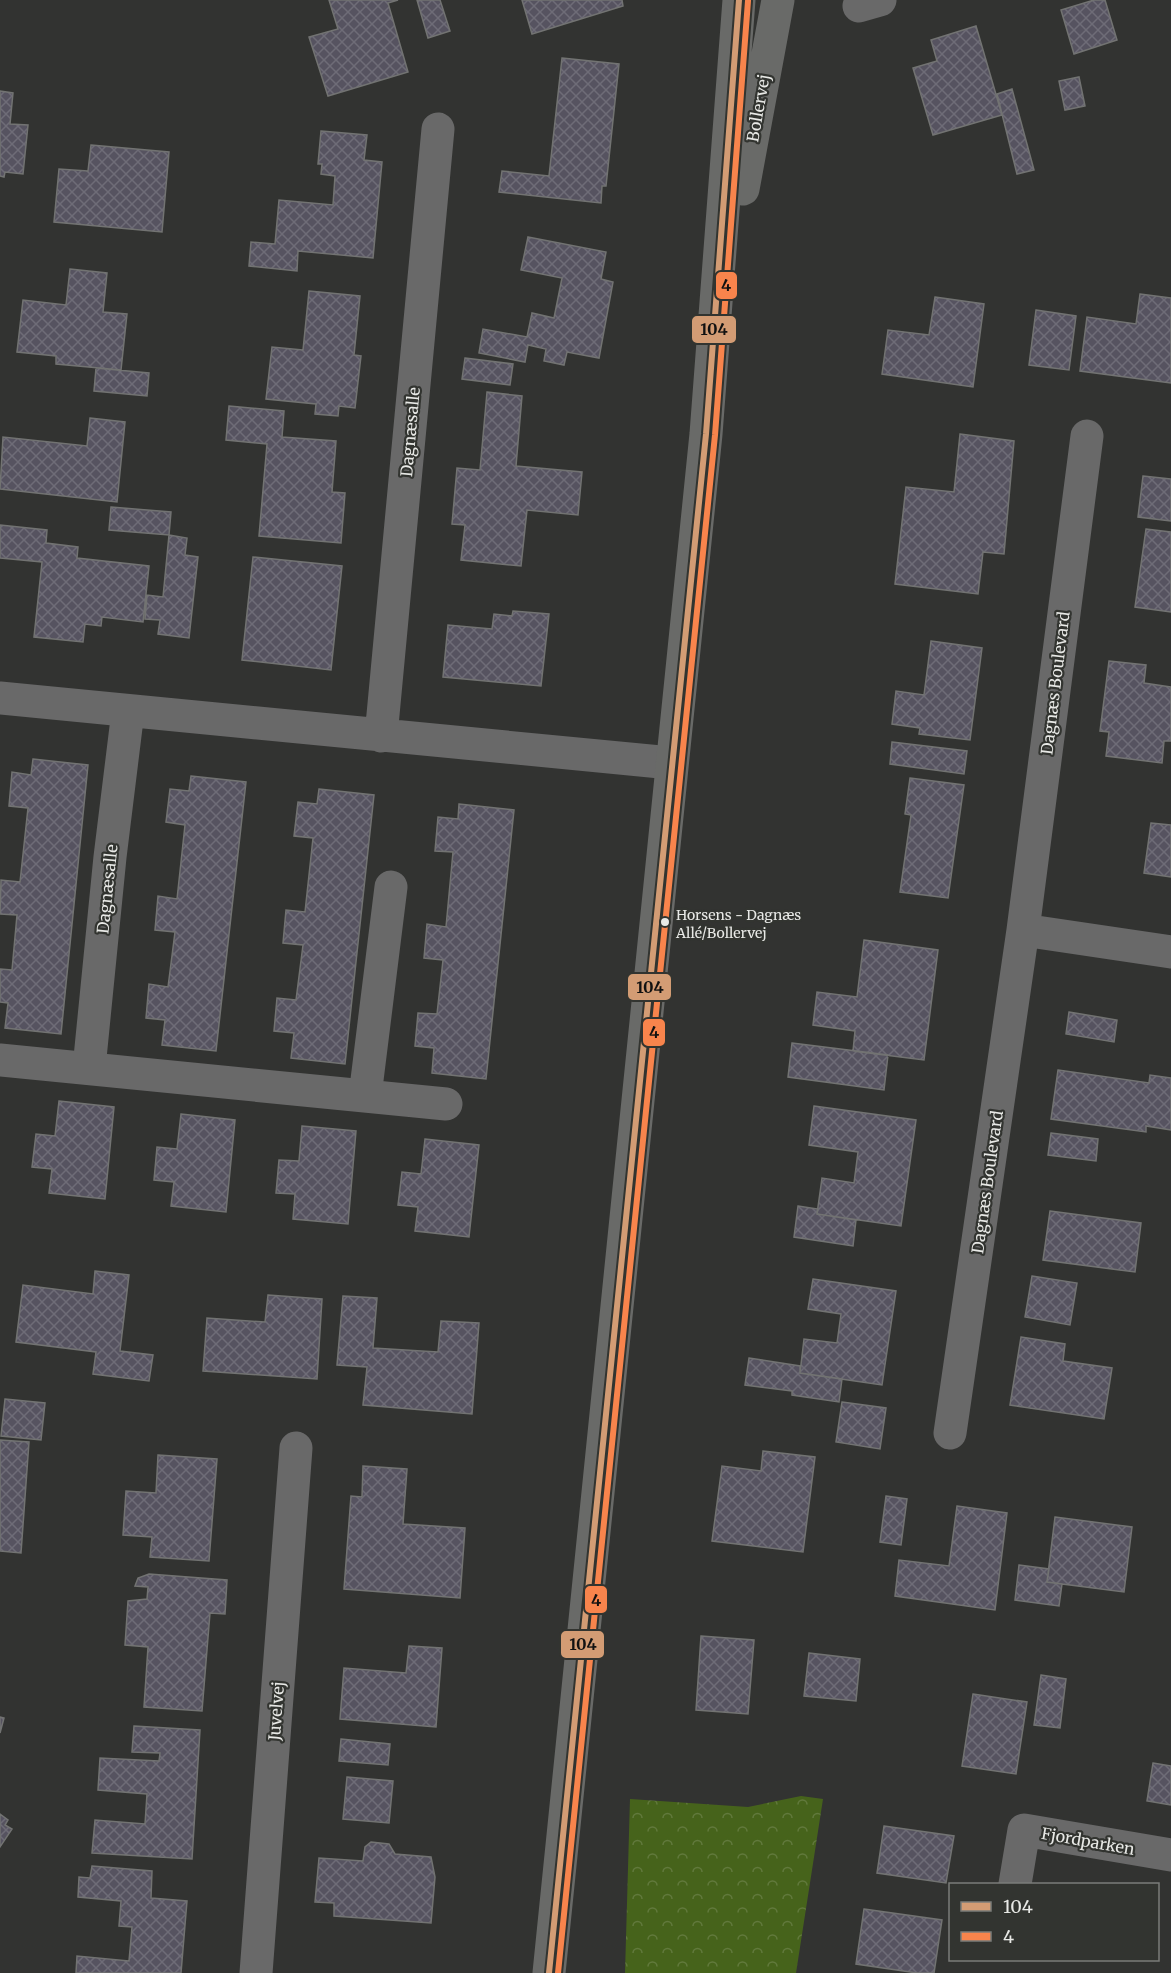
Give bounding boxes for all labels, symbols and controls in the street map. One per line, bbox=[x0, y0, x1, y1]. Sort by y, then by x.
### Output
street label: Bollervej bbox=[742, 73, 774, 143]
line badge: 4 bbox=[715, 271, 738, 300]
text: 4 bbox=[721, 275, 731, 295]
line badge: 104 bbox=[691, 315, 737, 344]
text: 104 bbox=[700, 319, 728, 339]
street label: Dagnæsalle bbox=[396, 386, 424, 478]
street label: Dagnæs Boulevard bbox=[1036, 610, 1074, 756]
street label: Dagnæsalle bbox=[92, 843, 122, 935]
place label: Horsens - Dagnæs Allé/Bollervej bbox=[675, 906, 801, 942]
marker: Horsens - Dagnæs Allé/Bollervej bbox=[659, 916, 671, 928]
line badge: 104 bbox=[627, 973, 672, 1001]
text: 104 bbox=[636, 977, 664, 997]
line badge: 4 bbox=[642, 1018, 666, 1047]
text: 4 bbox=[649, 1022, 659, 1042]
street label: Dagnæs Boulevard bbox=[967, 1109, 1007, 1255]
line badge: 4 bbox=[584, 1585, 608, 1614]
text: 4 bbox=[591, 1590, 601, 1610]
line badge: 104 bbox=[560, 1630, 605, 1659]
text: 104 bbox=[569, 1634, 597, 1654]
street label: Juvelvej bbox=[264, 1681, 288, 1742]
street label: Fjordparken bbox=[1040, 1823, 1137, 1859]
legend bbox=[949, 1883, 1159, 1961]
text: 104 bbox=[1003, 1895, 1033, 1918]
text: 4 bbox=[1003, 1925, 1014, 1948]

